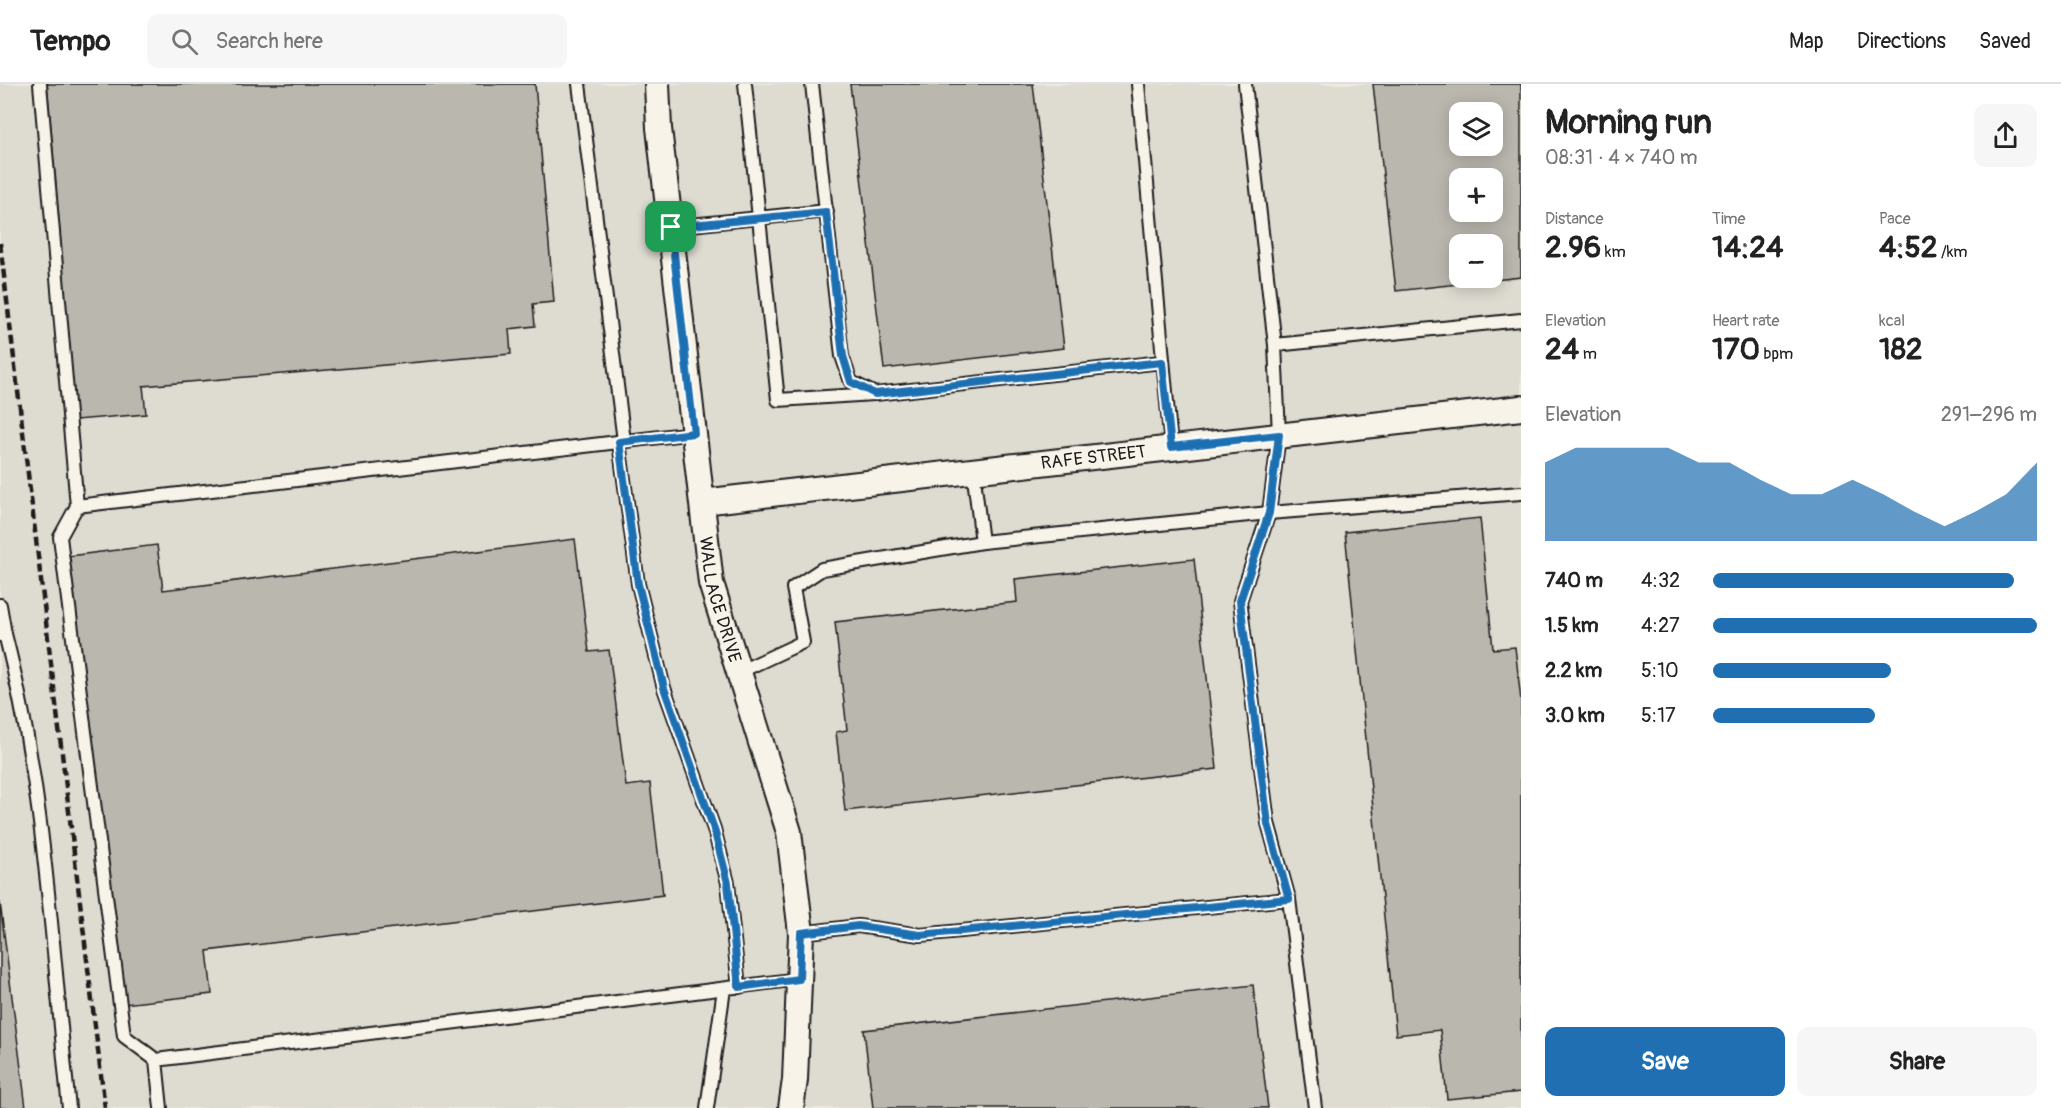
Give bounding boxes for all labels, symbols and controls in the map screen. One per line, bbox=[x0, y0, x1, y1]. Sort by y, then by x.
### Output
search box bbox=[147, 14, 567, 68]
text: Tempo bbox=[30, 24, 111, 59]
icon: search bbox=[168, 25, 201, 58]
text: Search here bbox=[216, 27, 323, 55]
text: Map bbox=[1789, 28, 1824, 55]
text: Directions bbox=[1857, 28, 1946, 55]
text: Saved bbox=[1979, 28, 2031, 55]
map controls bbox=[1449, 102, 1503, 288]
button: layers bbox=[1449, 102, 1503, 156]
text: Morning run bbox=[1545, 102, 1712, 143]
button: share bbox=[1974, 104, 2037, 167]
text: 08:31 · 4 × 740 m bbox=[1545, 145, 1697, 170]
button: + bbox=[1449, 168, 1503, 222]
pin bbox=[645, 201, 696, 252]
text: Distance bbox=[1545, 209, 1604, 229]
text: Time bbox=[1712, 209, 1745, 229]
text: Pace bbox=[1879, 209, 1911, 229]
icon: arrive bbox=[654, 210, 687, 243]
text: 2.96 bbox=[1545, 229, 1601, 266]
text: 14:24 bbox=[1712, 229, 1783, 266]
text: 4:52 bbox=[1879, 229, 1937, 266]
button: − bbox=[1449, 234, 1503, 288]
text: km bbox=[1601, 242, 1626, 262]
text: /km bbox=[1937, 242, 1968, 262]
text: Elevation bbox=[1545, 311, 1606, 331]
text: Heart rate bbox=[1712, 311, 1779, 331]
text: kcal bbox=[1879, 311, 1905, 331]
text: 24 bbox=[1545, 331, 1579, 368]
text: 170 bbox=[1712, 331, 1760, 368]
text: 182 bbox=[1879, 331, 1923, 368]
text: m bbox=[1579, 344, 1597, 364]
text: bpm bbox=[1760, 344, 1793, 364]
text: Elevation bbox=[1545, 402, 1621, 427]
text: 291–296 m bbox=[1941, 402, 2037, 427]
street label: RAFE STREET bbox=[1040, 440, 1147, 475]
street label: WALLACE DRIVE bbox=[694, 535, 746, 665]
text: 740 m bbox=[1545, 568, 1603, 593]
text: 4:32 bbox=[1641, 568, 1680, 593]
text: 1.5 km bbox=[1545, 613, 1598, 638]
text: 4:27 bbox=[1641, 613, 1680, 638]
text: 2.2 km bbox=[1545, 658, 1602, 683]
text: 5:10 bbox=[1641, 658, 1679, 683]
text: 3.0 km bbox=[1545, 703, 1605, 728]
text: 5:17 bbox=[1641, 703, 1676, 728]
button: Save bbox=[1545, 1027, 1785, 1096]
button: Share bbox=[1797, 1027, 2037, 1096]

